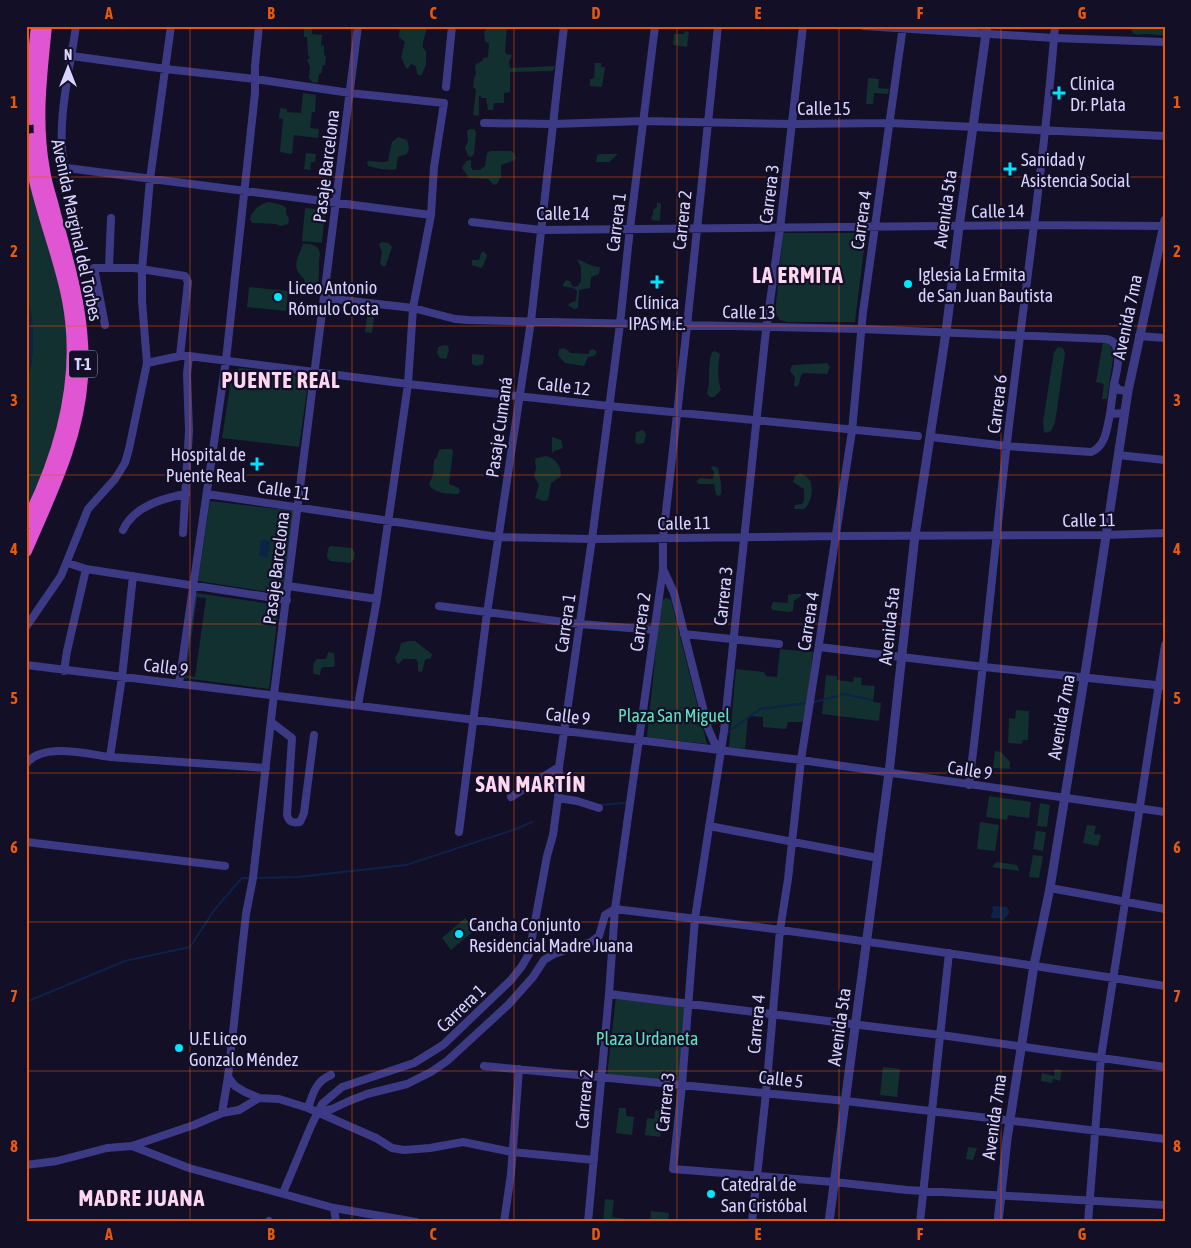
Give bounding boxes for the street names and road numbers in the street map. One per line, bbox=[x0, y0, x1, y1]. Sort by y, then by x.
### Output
street label: Calle 15 bbox=[797, 98, 851, 119]
street label: Pasaje Barcelona bbox=[309, 108, 343, 224]
street label: Avenida Marginal del Torbes bbox=[47, 137, 107, 323]
street label: Carrera 3 bbox=[755, 163, 783, 225]
street label: Avenida 5ta bbox=[929, 169, 961, 249]
street label: Carrera 2 bbox=[668, 189, 696, 251]
street label: Carrera 4 bbox=[846, 189, 876, 251]
street label: Carrera 1 bbox=[602, 191, 630, 253]
street label: Calle 14 bbox=[971, 200, 1025, 222]
street label: Calle 14 bbox=[536, 203, 590, 224]
street label: Avenida 7ma bbox=[1108, 273, 1146, 361]
street label: Calle 13 bbox=[722, 301, 776, 323]
road number: T-1 bbox=[69, 350, 97, 378]
street label: Calle 12 bbox=[536, 372, 592, 400]
street label: Carrera 6 bbox=[983, 373, 1011, 435]
street label: Pasaje Cumaná bbox=[482, 375, 516, 479]
street label: Calle 11 bbox=[256, 476, 312, 504]
street label: Calle 11 bbox=[1062, 509, 1116, 531]
street label: Pasaje Barcelona bbox=[259, 510, 293, 626]
street label: Calle 11 bbox=[657, 512, 711, 534]
street label: Carrera 3 bbox=[709, 565, 737, 627]
street label: Avenida 5ta bbox=[874, 586, 904, 666]
street label: Carrera 4 bbox=[793, 590, 823, 652]
street label: Carrera 2 bbox=[625, 591, 655, 653]
street label: Carrera 1 bbox=[550, 592, 580, 654]
street label: Calle 9 bbox=[142, 654, 190, 680]
street label: Avenida 7ma bbox=[1043, 673, 1079, 761]
street label: Calle 9 bbox=[544, 703, 592, 729]
street label: Calle 9 bbox=[946, 756, 994, 784]
street label: Carrera 1 bbox=[432, 980, 490, 1036]
street label: Avenida 5ta bbox=[823, 987, 855, 1067]
street label: Carrera 4 bbox=[743, 993, 769, 1055]
street label: Calle 5 bbox=[758, 1066, 804, 1092]
street label: Carrera 2 bbox=[571, 1068, 597, 1130]
street label: Carrera 3 bbox=[651, 1071, 679, 1133]
street label: Avenida 7ma bbox=[978, 1073, 1010, 1161]

